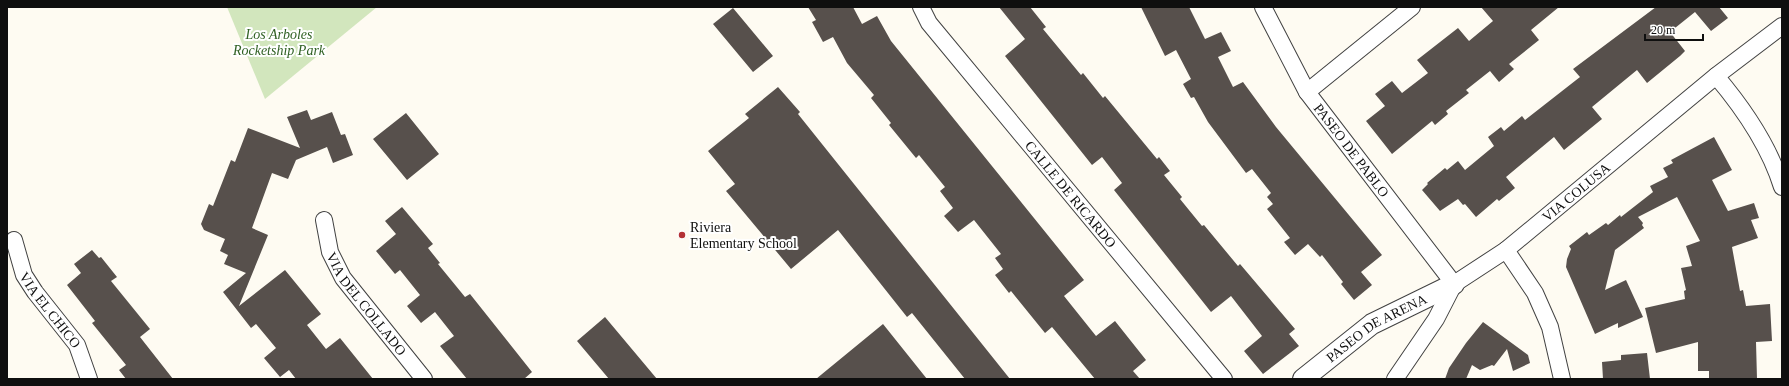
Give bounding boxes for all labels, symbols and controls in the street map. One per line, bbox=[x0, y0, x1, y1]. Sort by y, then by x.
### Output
scale bar bbox=[1645, 16, 1703, 42]
text: 20 m bbox=[1651, 23, 1676, 37]
park label: Los Arboles Rocketship Park bbox=[232, 27, 326, 58]
street label: PASEO DE PABLO bbox=[1311, 101, 1392, 200]
street label: CALLE DE RICARDO bbox=[1022, 138, 1119, 250]
street label: VIA COLUSA bbox=[1539, 159, 1614, 225]
place label: Riviera Elementary School bbox=[690, 220, 797, 251]
marker: Riviera Elementary School bbox=[677, 230, 687, 240]
street label: VIA DEL COLLADO bbox=[324, 250, 409, 358]
street label: VIA EL CHICO bbox=[17, 269, 84, 351]
street label: PASEO DE ARENA bbox=[1323, 291, 1430, 365]

